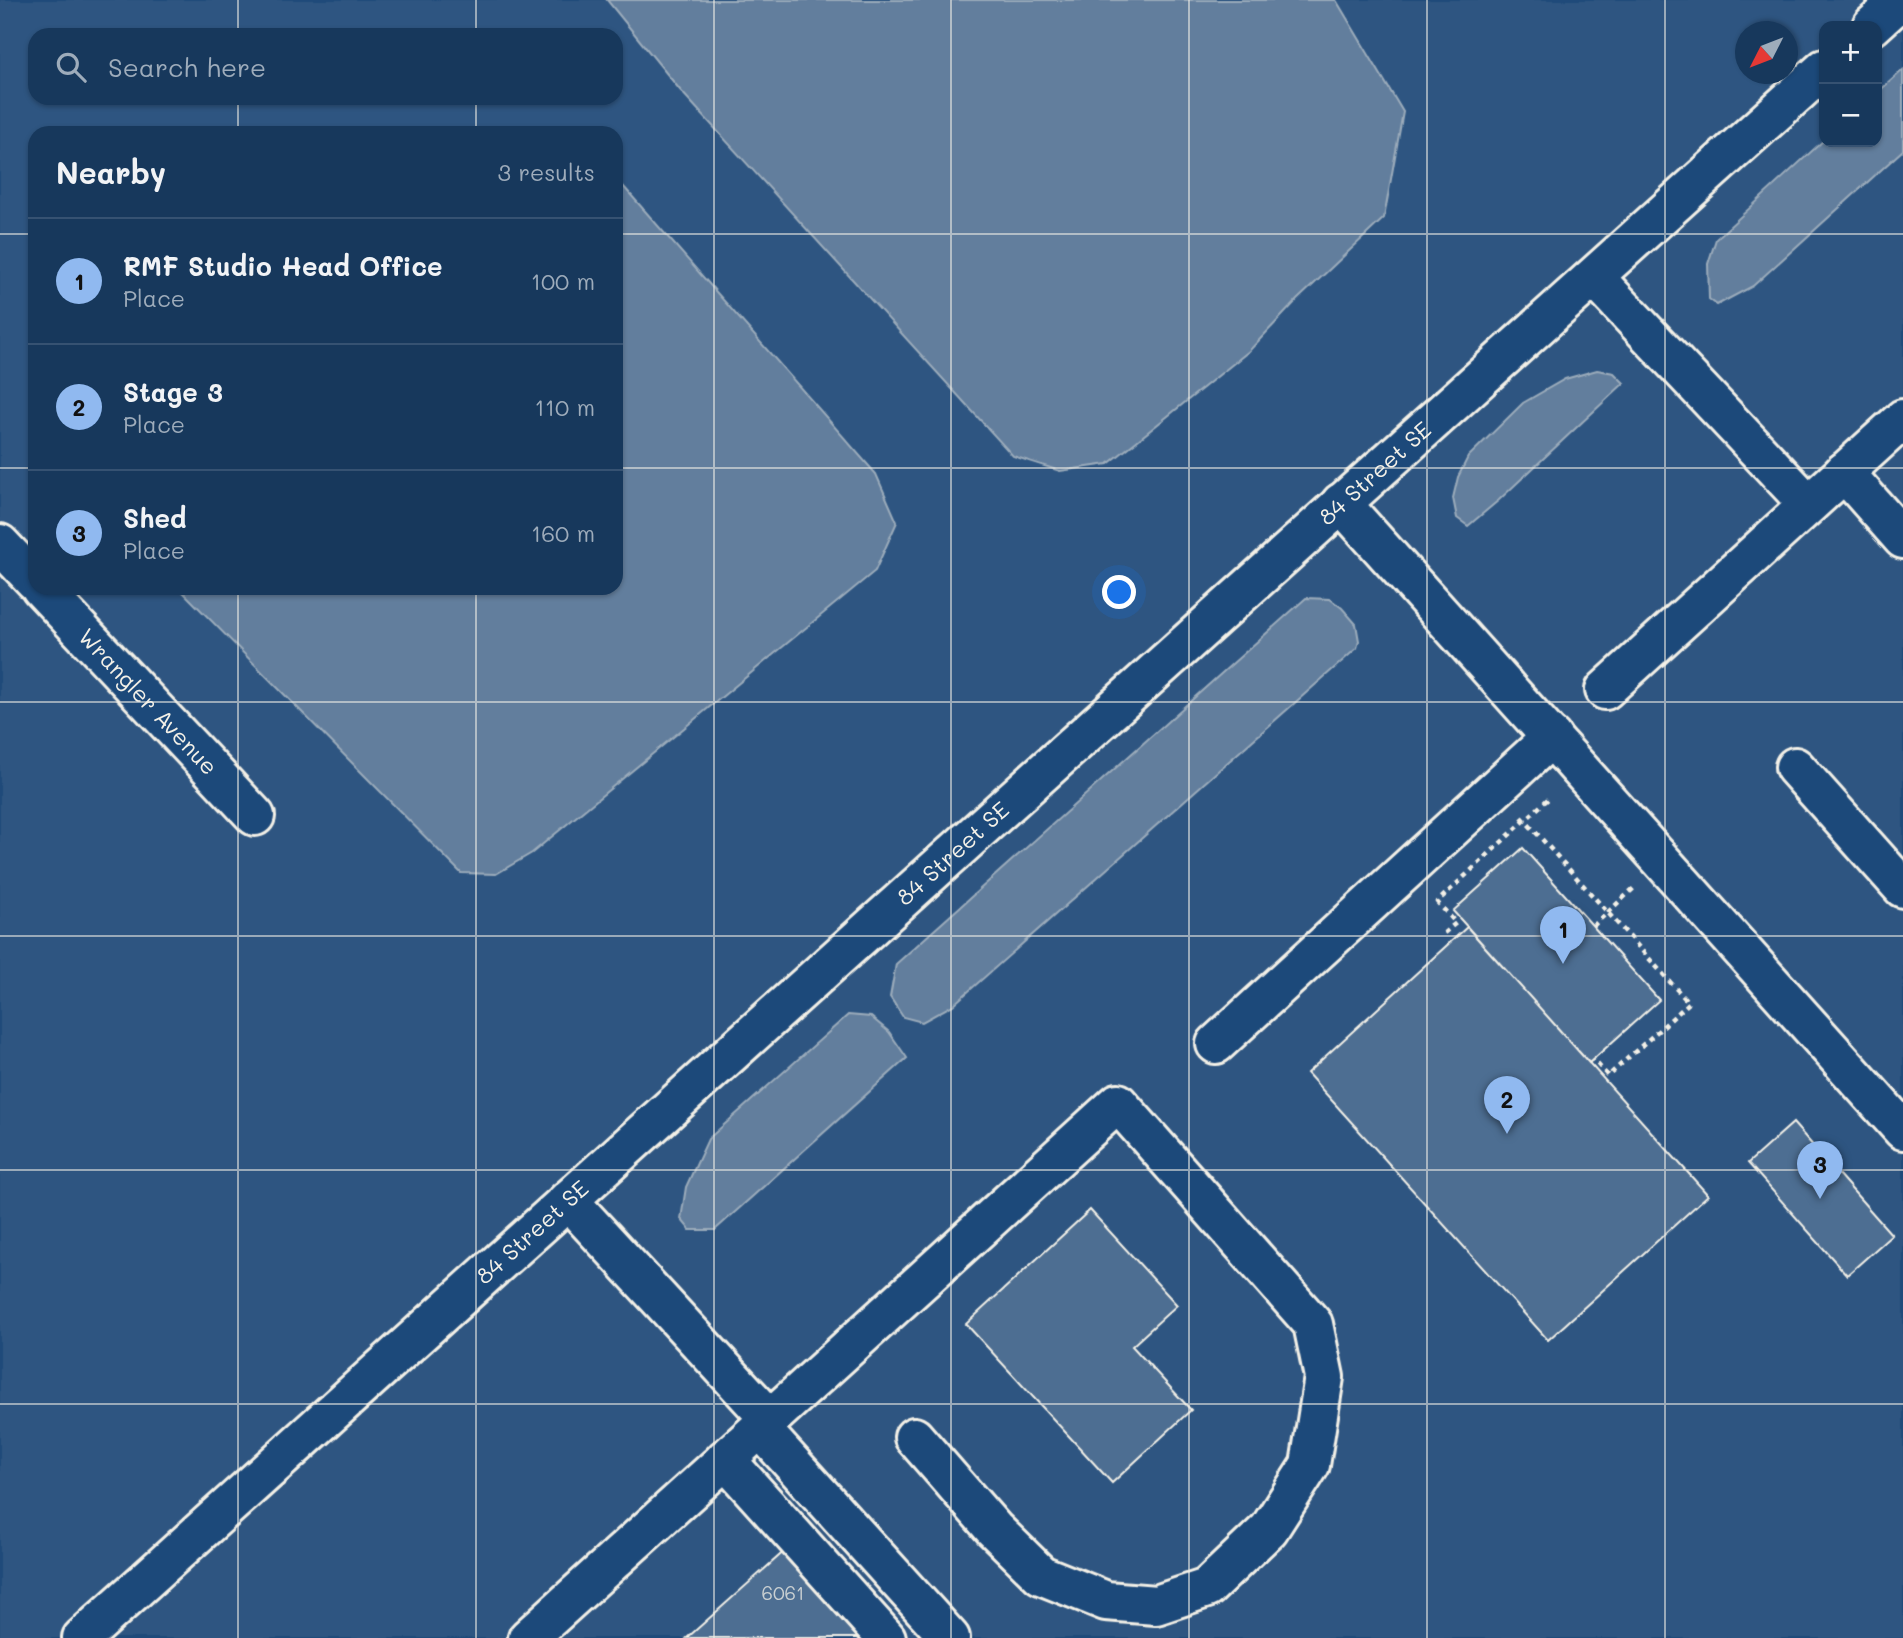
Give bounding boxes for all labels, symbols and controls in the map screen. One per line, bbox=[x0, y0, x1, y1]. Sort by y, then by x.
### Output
north arrow bbox=[1735, 21, 1798, 84]
map controls bbox=[1819, 21, 1882, 147]
button: + bbox=[1819, 21, 1882, 84]
search box bbox=[28, 28, 623, 105]
icon: search bbox=[52, 48, 90, 86]
text: Search here bbox=[108, 50, 266, 84]
button: − bbox=[1819, 84, 1882, 147]
text: Nearby bbox=[56, 152, 166, 192]
text: 3 results bbox=[498, 157, 595, 187]
text: RMF Studio Head Office bbox=[123, 249, 443, 283]
text: 1 bbox=[74, 266, 84, 296]
text: 100 m bbox=[531, 266, 595, 296]
text: Place bbox=[123, 283, 185, 313]
text: Stage 3 bbox=[123, 375, 223, 409]
text: 2 bbox=[73, 392, 85, 422]
text: 110 m bbox=[535, 392, 595, 422]
text: Place bbox=[123, 409, 185, 439]
street label: 84 Street SE bbox=[1312, 414, 1437, 531]
text: Shed bbox=[123, 501, 186, 535]
text: 3 bbox=[72, 518, 86, 548]
text: 160 m bbox=[531, 518, 595, 548]
text: Place bbox=[123, 535, 185, 565]
your location bbox=[1102, 575, 1136, 609]
street label: Wrangler Avenue bbox=[72, 621, 225, 781]
street label: 84 Street SE bbox=[890, 794, 1015, 911]
pin: 1 bbox=[1540, 906, 1586, 964]
pin: 2 bbox=[1484, 1076, 1530, 1134]
pin: 3 bbox=[1797, 1141, 1843, 1199]
street label: 84 Street SE bbox=[469, 1173, 594, 1290]
house number: 6061 bbox=[761, 1580, 805, 1605]

